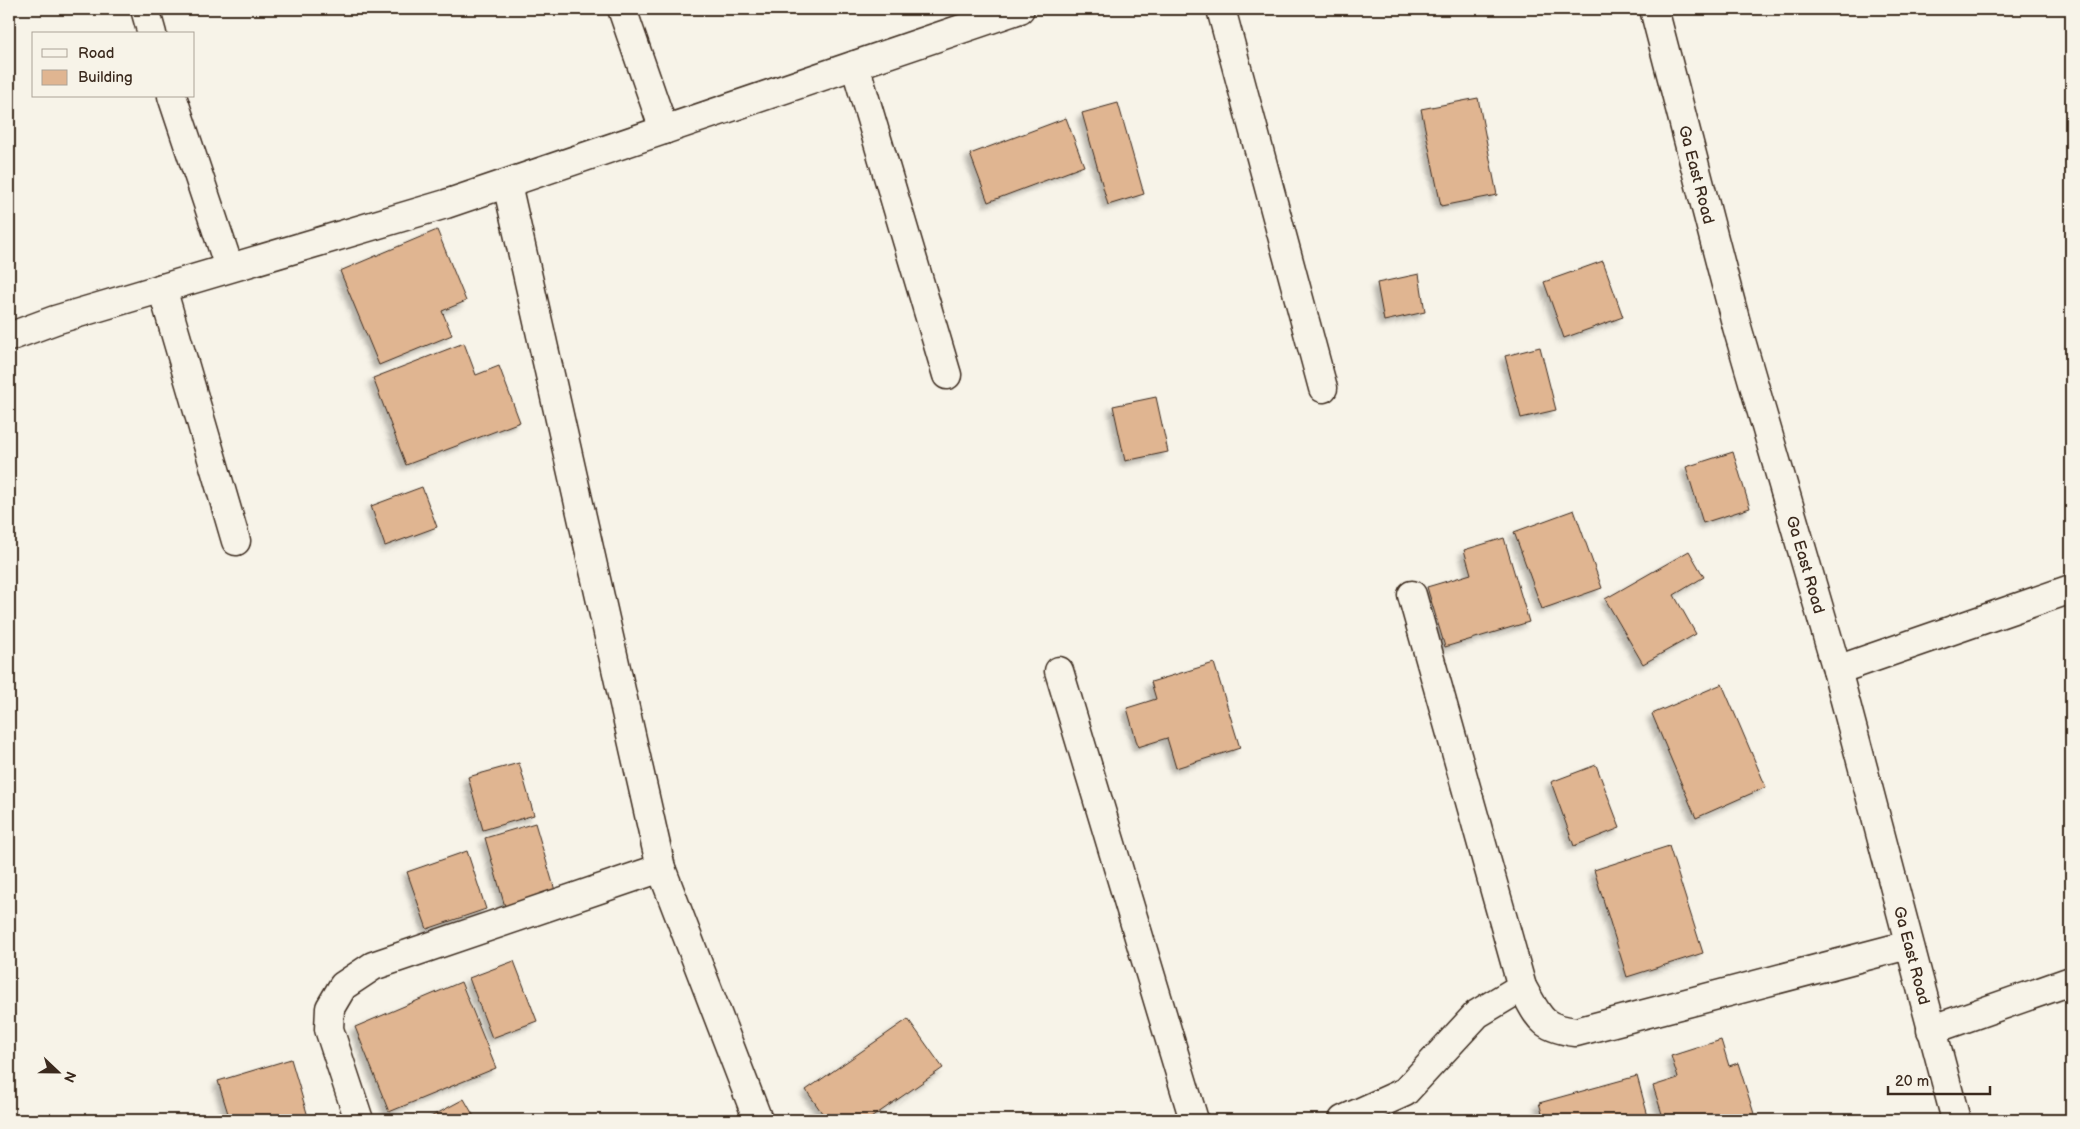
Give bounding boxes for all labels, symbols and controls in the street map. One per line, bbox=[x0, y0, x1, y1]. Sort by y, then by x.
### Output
legend bbox=[32, 32, 195, 98]
text: Road bbox=[78, 44, 114, 63]
text: Building bbox=[78, 68, 133, 87]
street label: Ga East Road bbox=[1674, 124, 1718, 226]
street label: Ga East Road bbox=[1782, 514, 1828, 616]
street label: Ga East Road bbox=[1889, 904, 1933, 1007]
north arrow bbox=[32, 1046, 82, 1096]
scale bar bbox=[1888, 1064, 1990, 1096]
text: N bbox=[60, 1069, 79, 1085]
text: 20 m bbox=[1895, 1072, 1929, 1091]

